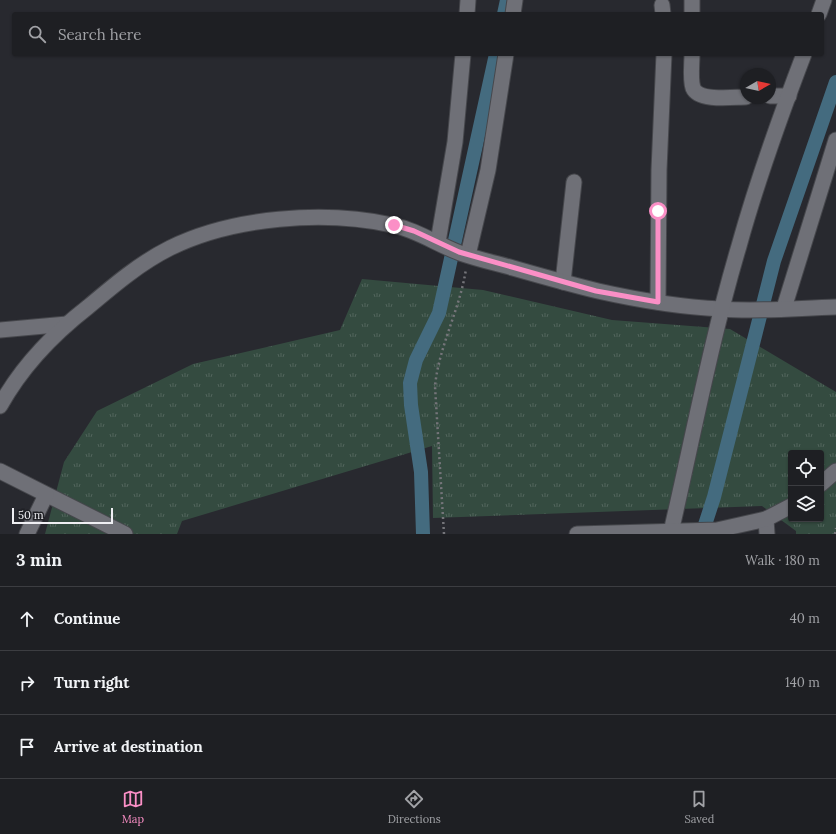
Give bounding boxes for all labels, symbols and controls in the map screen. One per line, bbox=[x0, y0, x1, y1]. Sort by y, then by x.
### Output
search box bbox=[12, 12, 824, 56]
icon: search bbox=[26, 23, 48, 45]
text: Search here bbox=[58, 25, 141, 44]
north arrow bbox=[740, 68, 776, 104]
route start bbox=[649, 202, 667, 220]
route end bbox=[385, 216, 403, 234]
map controls bbox=[788, 450, 824, 522]
button: locate bbox=[788, 450, 824, 486]
button: layers bbox=[788, 486, 824, 522]
scale bar bbox=[12, 506, 113, 525]
text: 50 m bbox=[18, 508, 44, 522]
text: 3 min bbox=[16, 549, 62, 571]
text: Walk · 180 m bbox=[745, 552, 820, 569]
icon: ahead bbox=[16, 608, 38, 630]
text: Continue bbox=[54, 609, 120, 628]
text: 40 m bbox=[790, 610, 820, 627]
icon: right bbox=[16, 672, 38, 694]
text: Turn right bbox=[54, 673, 130, 692]
text: 140 m bbox=[785, 674, 820, 691]
icon: arrive bbox=[16, 736, 38, 758]
text: Arrive at destination bbox=[54, 737, 203, 756]
tab: Map bbox=[122, 788, 144, 826]
tab: Directions bbox=[388, 788, 441, 826]
tab: Saved bbox=[684, 788, 714, 826]

